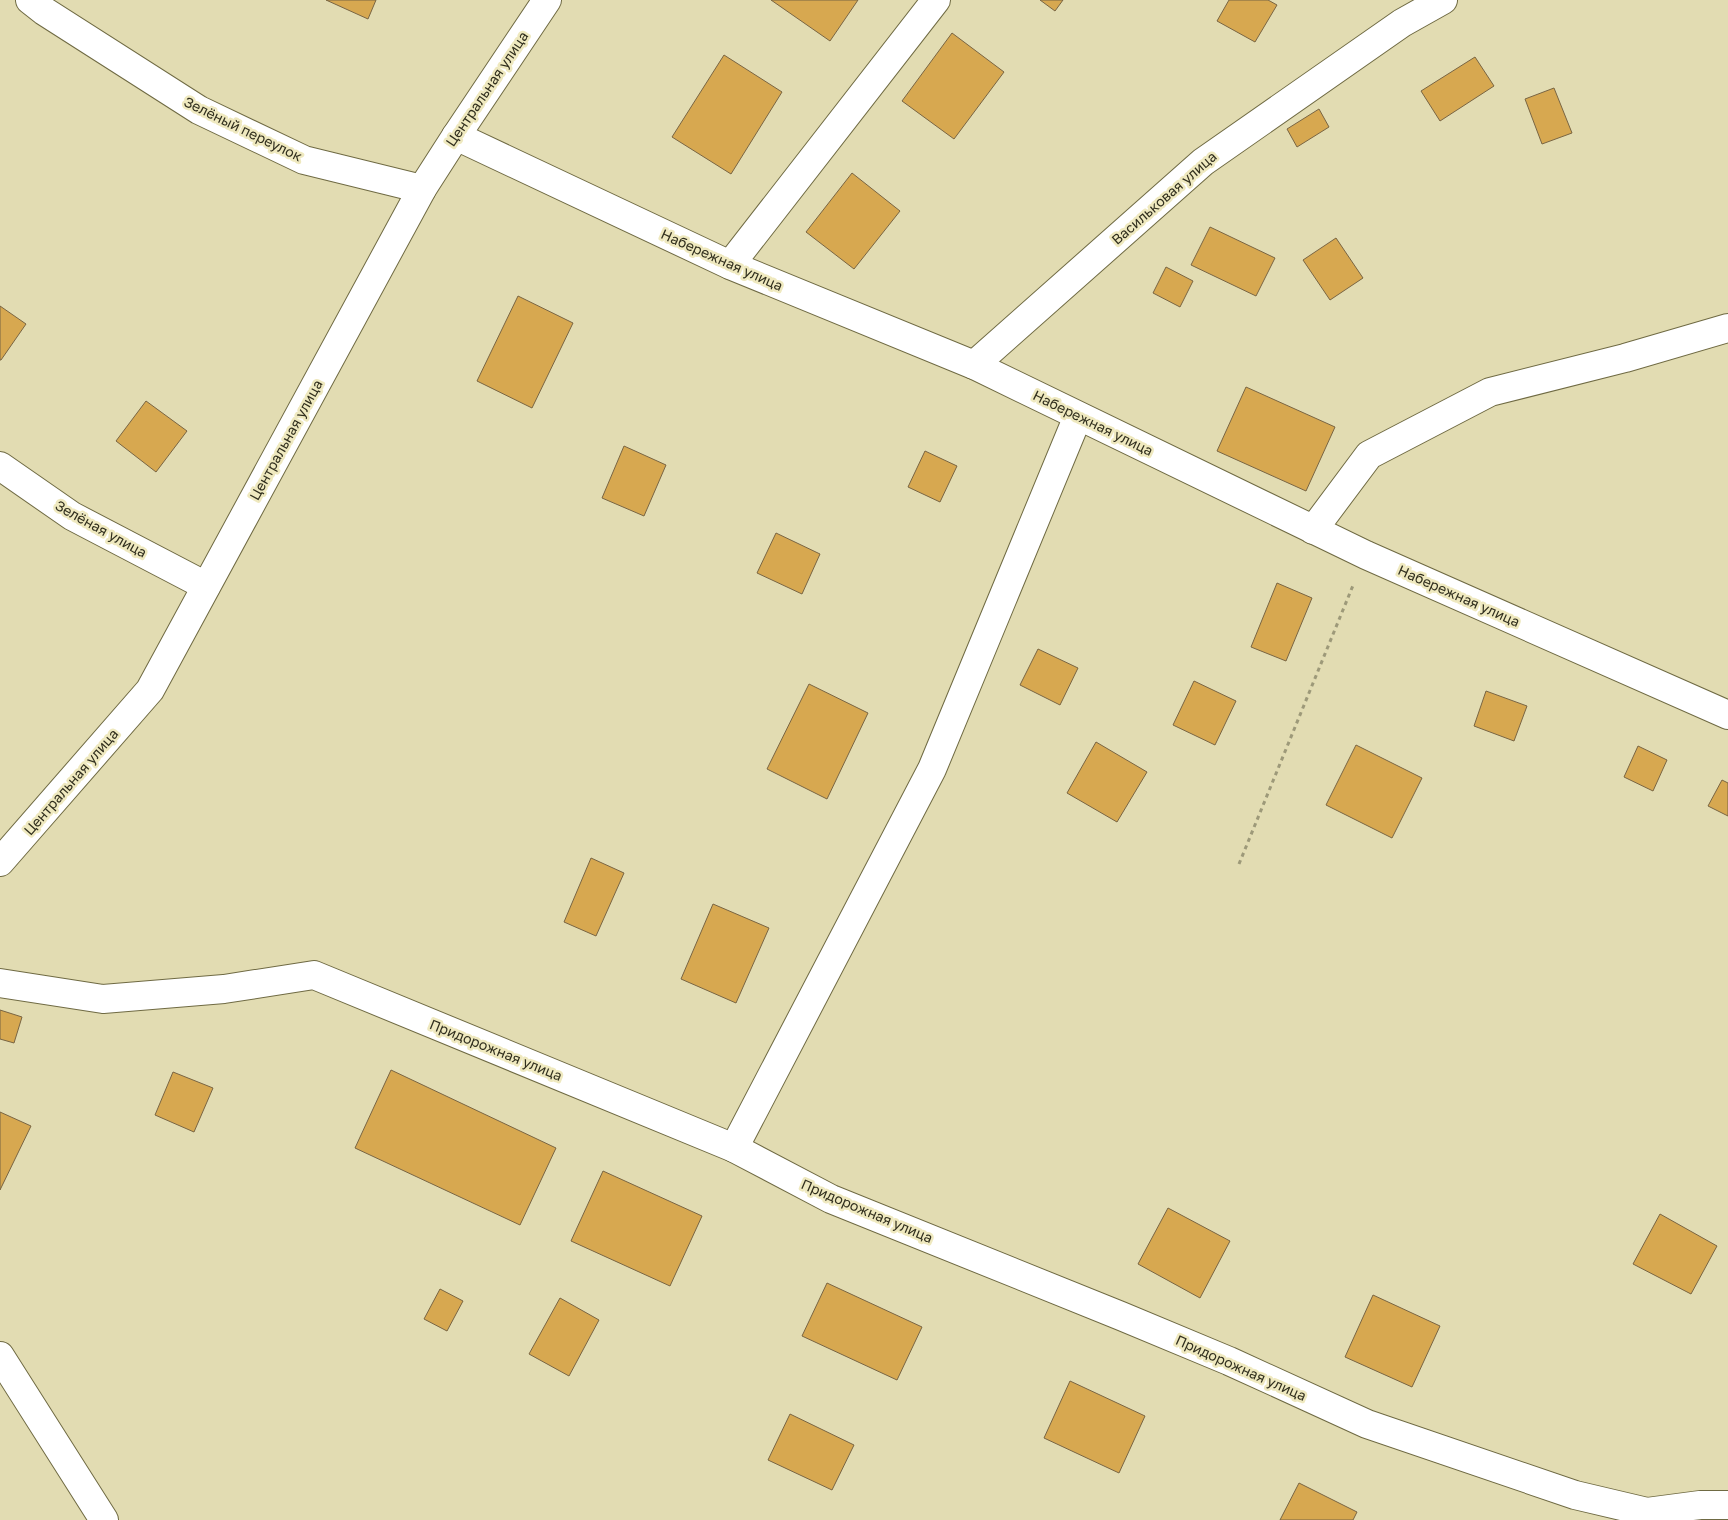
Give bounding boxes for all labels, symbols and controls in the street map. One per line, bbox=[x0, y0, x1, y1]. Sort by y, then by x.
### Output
street label: Центральная улица bbox=[442, 28, 531, 149]
street label: Зелёный переулок bbox=[181, 93, 305, 165]
street label: Васильковая улица bbox=[1108, 147, 1220, 248]
street label: Набережная улица bbox=[659, 225, 786, 294]
street label: Центральная улица bbox=[245, 377, 326, 503]
street label: Набережная улица bbox=[1030, 386, 1156, 459]
street label: Зелёная улица bbox=[52, 496, 150, 561]
street label: Набережная улица bbox=[1396, 561, 1523, 630]
street label: Центральная улица bbox=[20, 725, 121, 838]
street label: Придорожная улица bbox=[427, 1015, 565, 1084]
street label: Придорожная улица bbox=[799, 1175, 936, 1246]
street label: Придорожная улица bbox=[1173, 1331, 1309, 1404]

